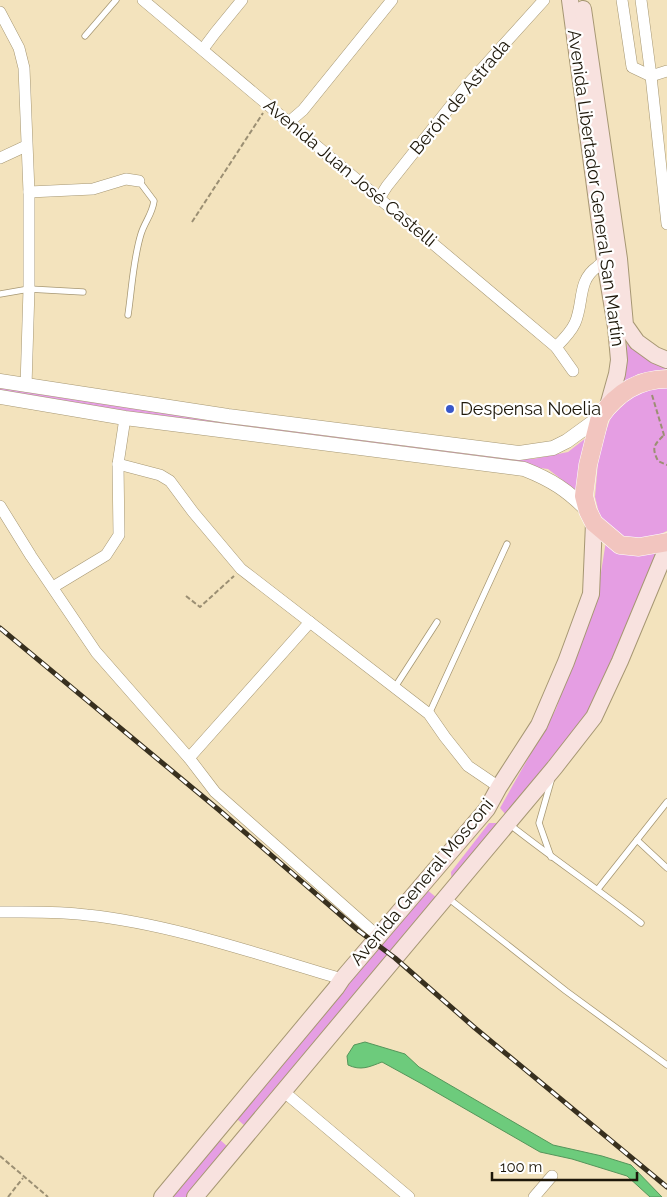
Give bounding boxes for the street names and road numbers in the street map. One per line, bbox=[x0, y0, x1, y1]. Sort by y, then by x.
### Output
street label: Avenida Libertador General San Martín bbox=[564, 28, 629, 348]
street label: Berón de Astrada bbox=[405, 35, 514, 159]
street label: Avenida Juan José Castelli bbox=[260, 94, 441, 251]
street label: Avenida General Mosconi bbox=[346, 794, 497, 969]

